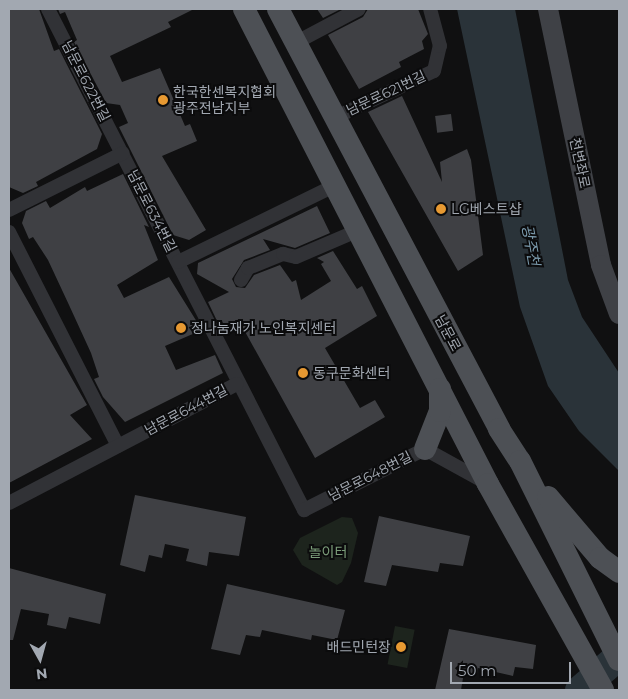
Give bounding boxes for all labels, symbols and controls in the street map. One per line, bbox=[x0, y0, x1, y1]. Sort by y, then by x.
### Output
street label: 남문로622번길 bbox=[58, 38, 114, 124]
street label: 남문로621번길 bbox=[344, 67, 428, 119]
place label: 한국한센복지협회 광주전남지부 bbox=[173, 84, 276, 116]
marker: 한국한센복지협회 광주전남지부 bbox=[157, 94, 169, 106]
street label: 천변좌로 bbox=[566, 136, 594, 190]
street label: 남문로634번길 bbox=[124, 167, 180, 255]
place label: LG베스트샵 bbox=[451, 201, 521, 217]
marker: LG베스트샵 bbox=[435, 203, 447, 215]
water label: 광주천 bbox=[519, 223, 543, 267]
street label: 남문로 bbox=[432, 312, 464, 354]
place label: 정나눔재가 노인복지센터 bbox=[191, 320, 336, 336]
marker: 정나눔재가 노인복지센터 bbox=[175, 322, 187, 334]
place label: 동구문화센터 bbox=[313, 365, 390, 381]
marker: 동구문화센터 bbox=[297, 367, 309, 379]
street label: 남문로644번길 bbox=[142, 381, 230, 439]
street label: 남문로648번길 bbox=[326, 448, 414, 504]
park label: 놀이터 bbox=[309, 544, 347, 560]
north arrow bbox=[15, 634, 65, 684]
place label: 배드민턴장 bbox=[327, 639, 391, 655]
marker: 배드민턴장 bbox=[395, 641, 407, 653]
scale bar bbox=[453, 652, 574, 684]
text: 50 m bbox=[458, 661, 496, 680]
text: N bbox=[35, 664, 49, 684]

